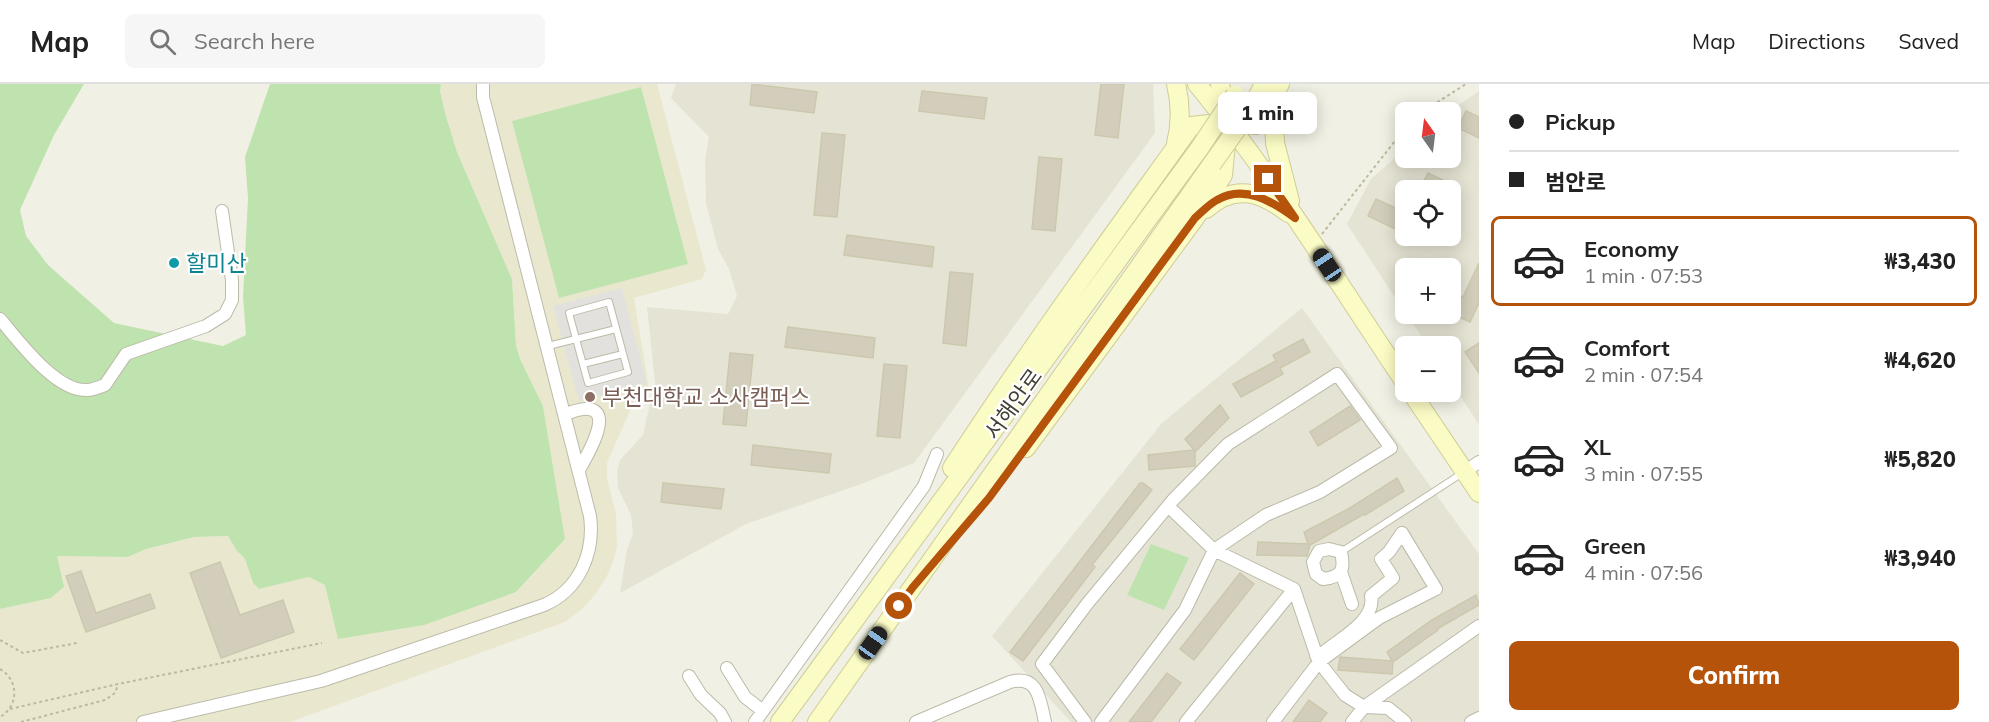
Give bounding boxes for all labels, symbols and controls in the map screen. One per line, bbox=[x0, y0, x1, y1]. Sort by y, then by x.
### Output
search box bbox=[125, 14, 545, 68]
text: Map bbox=[30, 24, 89, 59]
icon: search bbox=[146, 25, 179, 58]
text: Search here bbox=[194, 27, 315, 55]
text: Map bbox=[1692, 28, 1735, 54]
text: Directions bbox=[1768, 28, 1865, 54]
text: Saved bbox=[1898, 28, 1959, 54]
callout: 1 min bbox=[1218, 92, 1318, 134]
text: 1 min bbox=[1241, 100, 1294, 125]
north arrow bbox=[1395, 102, 1461, 168]
map controls bbox=[1395, 102, 1461, 402]
text: Pickup bbox=[1545, 108, 1615, 136]
route end bbox=[1254, 165, 1281, 192]
text: 범안로 bbox=[1545, 168, 1606, 196]
button: locate bbox=[1395, 180, 1461, 246]
icon: car bbox=[1512, 234, 1566, 288]
text: Economy bbox=[1584, 235, 1679, 263]
car bbox=[1309, 245, 1345, 285]
text: ₩3,430 bbox=[1884, 247, 1956, 275]
place label: 할미산 bbox=[186, 249, 247, 277]
marker: 할미산 bbox=[167, 256, 181, 270]
button: + bbox=[1395, 258, 1461, 324]
text: 1 min · 07:53 bbox=[1584, 263, 1703, 288]
icon: car bbox=[1512, 333, 1566, 387]
text: Comfort bbox=[1584, 334, 1670, 362]
button: − bbox=[1395, 336, 1461, 402]
text: ₩4,620 bbox=[1884, 346, 1956, 374]
text: 2 min · 07:54 bbox=[1584, 362, 1703, 387]
street label: 서해안로 bbox=[978, 363, 1048, 445]
place label: 부천대학교 소사캠퍼스 bbox=[602, 383, 810, 411]
marker: 부천대학교 소사캠퍼스 bbox=[583, 390, 597, 404]
icon: car bbox=[1512, 432, 1566, 486]
text: XL bbox=[1584, 433, 1611, 461]
text: ₩5,820 bbox=[1884, 445, 1956, 473]
text: 3 min · 07:55 bbox=[1584, 461, 1703, 486]
icon: car bbox=[1512, 531, 1566, 585]
text: Green bbox=[1584, 532, 1646, 560]
text: ₩3,940 bbox=[1884, 544, 1956, 572]
text: 4 min · 07:56 bbox=[1584, 560, 1703, 585]
route start bbox=[885, 592, 912, 619]
car bbox=[855, 623, 891, 663]
button: Confirm bbox=[1509, 641, 1959, 710]

